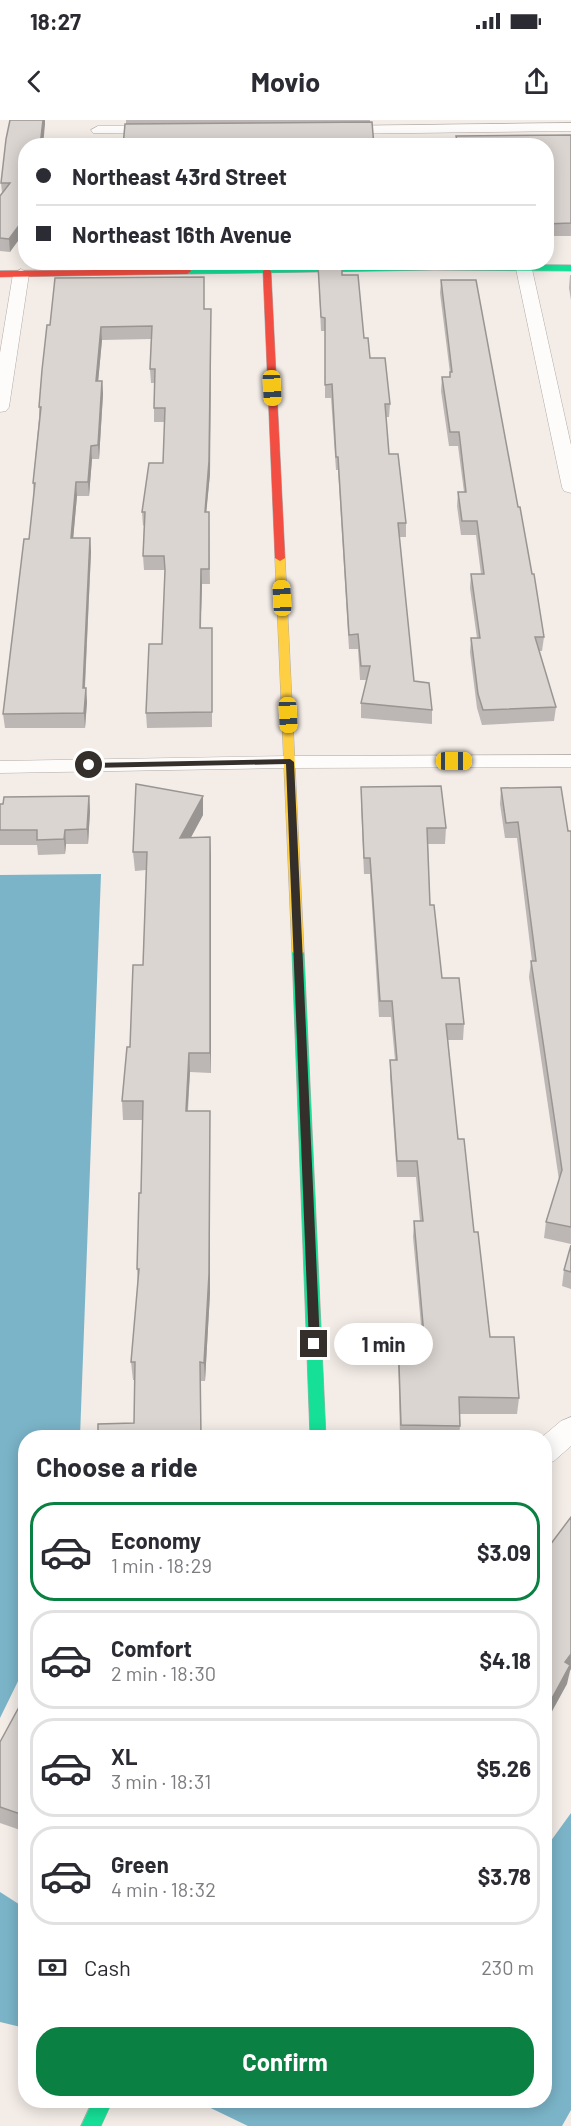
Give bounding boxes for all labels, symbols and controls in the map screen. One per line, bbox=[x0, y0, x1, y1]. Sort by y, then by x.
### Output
text: 18:27 bbox=[30, 8, 81, 34]
icon: back bbox=[18, 65, 51, 98]
text: Movio bbox=[251, 65, 320, 97]
icon: share bbox=[520, 65, 553, 98]
text: Northeast 43rd Street bbox=[72, 163, 287, 189]
text: Northeast 16th Avenue bbox=[72, 221, 292, 247]
car bbox=[262, 370, 282, 406]
car bbox=[272, 580, 292, 616]
car bbox=[278, 697, 298, 733]
route start bbox=[75, 751, 102, 778]
car bbox=[436, 752, 472, 770]
callout: 1 min bbox=[335, 1323, 434, 1365]
route end bbox=[300, 1330, 327, 1357]
text: 1 min bbox=[362, 1332, 405, 1356]
text: Choose a ride bbox=[36, 1450, 198, 1482]
icon: car bbox=[39, 1525, 93, 1579]
text: Economy bbox=[111, 1527, 201, 1553]
text: $3.09 bbox=[477, 1539, 531, 1565]
text: 1 min · 18:29 bbox=[111, 1553, 212, 1577]
icon: car bbox=[39, 1633, 93, 1687]
text: Comfort bbox=[111, 1635, 192, 1661]
text: $4.18 bbox=[479, 1647, 531, 1673]
text: 2 min · 18:30 bbox=[111, 1661, 216, 1685]
icon: car bbox=[39, 1741, 93, 1795]
text: XL bbox=[111, 1743, 137, 1769]
text: $5.26 bbox=[476, 1755, 531, 1781]
text: 3 min · 18:31 bbox=[111, 1769, 211, 1793]
icon: car bbox=[39, 1849, 93, 1903]
text: Green bbox=[111, 1851, 169, 1877]
text: $3.78 bbox=[478, 1863, 531, 1889]
text: 4 min · 18:32 bbox=[111, 1877, 216, 1901]
icon: cash bbox=[36, 1951, 69, 1984]
text: Cash bbox=[84, 1954, 131, 1980]
text: 230 m bbox=[481, 1955, 534, 1979]
button: Confirm bbox=[36, 2027, 534, 2096]

